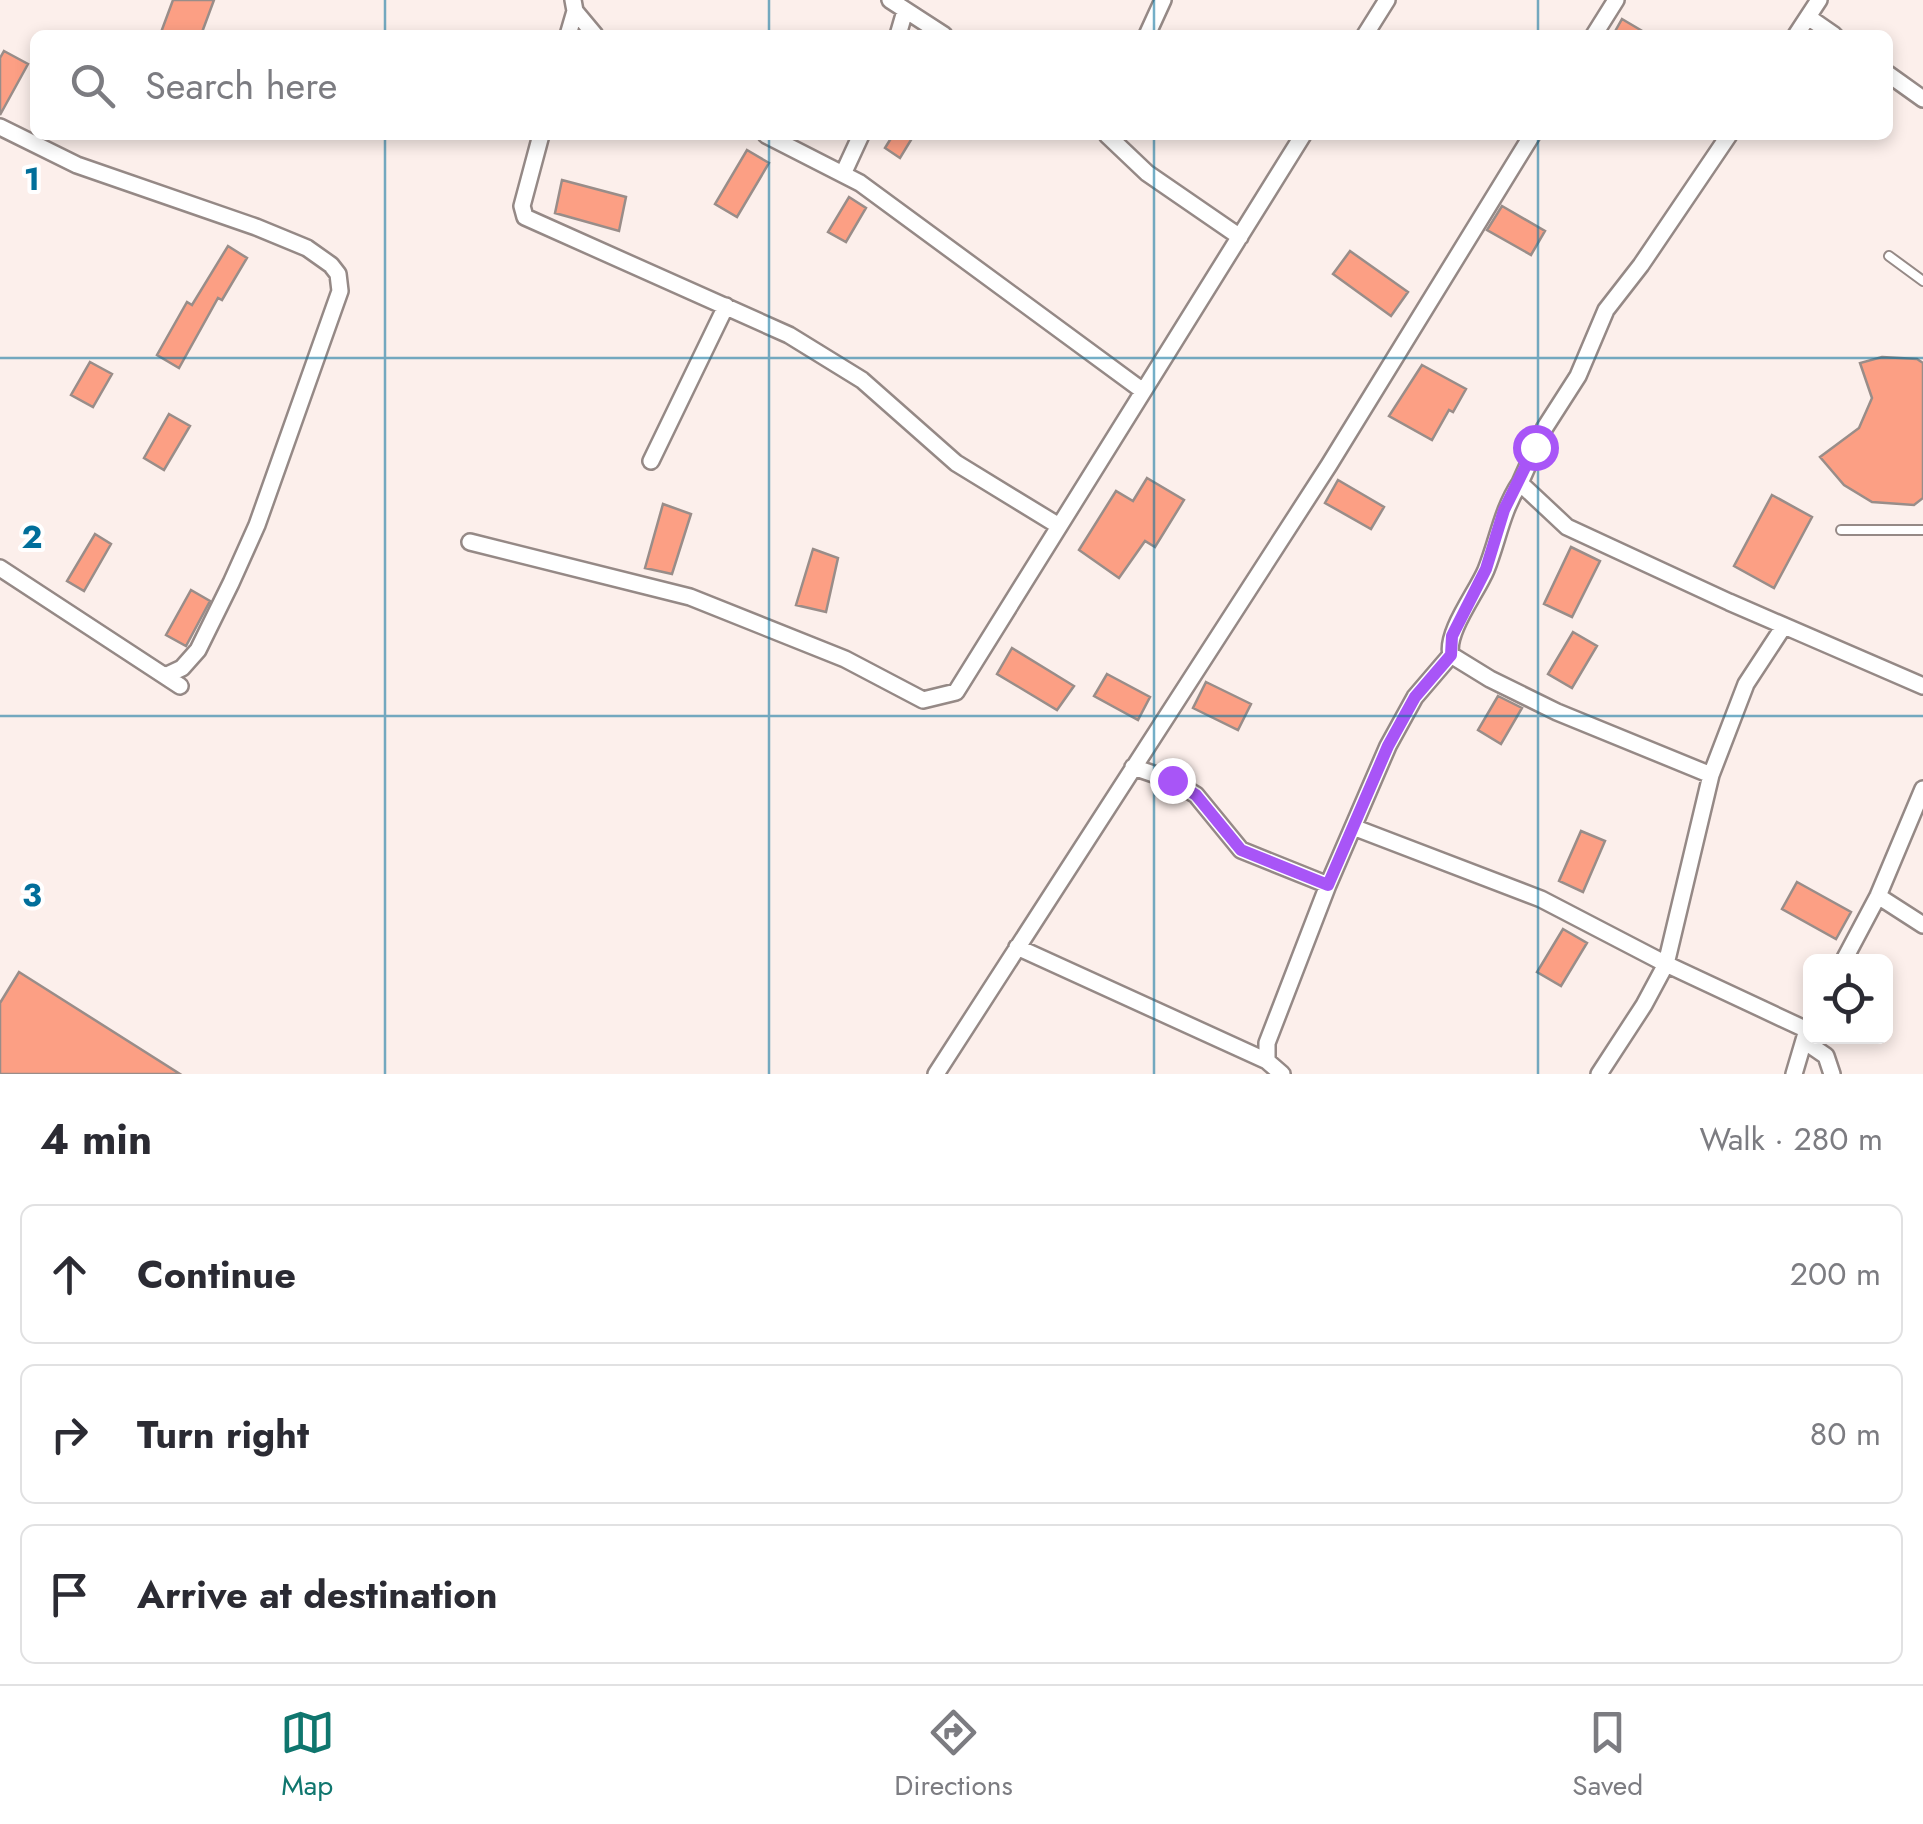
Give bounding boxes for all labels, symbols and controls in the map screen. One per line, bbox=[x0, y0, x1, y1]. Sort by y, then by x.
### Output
search box bbox=[30, 30, 1893, 140]
icon: search bbox=[65, 58, 120, 113]
text: Search here bbox=[145, 58, 337, 113]
text: 1 bbox=[24, 156, 40, 202]
route start bbox=[1513, 425, 1559, 471]
text: 2 bbox=[22, 514, 43, 560]
route end bbox=[1150, 758, 1196, 804]
text: 3 bbox=[22, 872, 42, 918]
map controls bbox=[1803, 954, 1893, 1044]
button: locate bbox=[1803, 954, 1893, 1044]
text: 4 min bbox=[40, 1109, 152, 1170]
text: Walk · 280 m bbox=[1699, 1116, 1883, 1162]
icon: ahead bbox=[42, 1247, 97, 1302]
text: Continue bbox=[137, 1247, 296, 1302]
text: 200 m bbox=[1790, 1251, 1881, 1297]
icon: right bbox=[42, 1407, 97, 1462]
text: Turn right bbox=[137, 1407, 309, 1462]
text: 80 m bbox=[1810, 1411, 1881, 1457]
icon: arrive bbox=[42, 1567, 97, 1622]
text: Arrive at destination bbox=[137, 1567, 498, 1622]
tab: Map bbox=[280, 1705, 335, 1806]
tab: Directions bbox=[894, 1705, 1013, 1806]
tab: Saved bbox=[1572, 1705, 1643, 1806]

